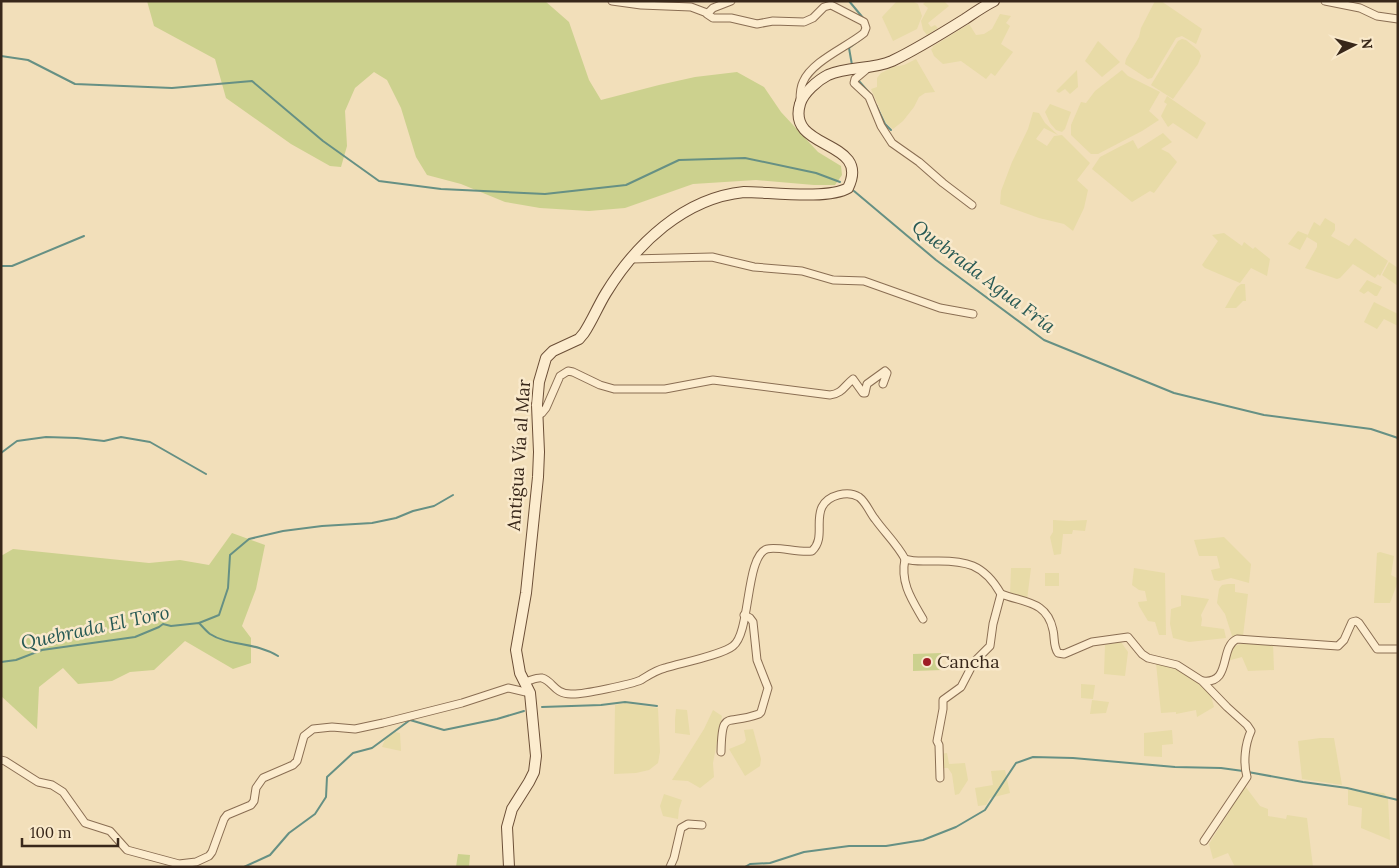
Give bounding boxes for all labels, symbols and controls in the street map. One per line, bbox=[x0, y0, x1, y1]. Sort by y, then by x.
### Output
north arrow bbox=[1329, 20, 1379, 70]
text: N bbox=[1357, 37, 1376, 50]
water label: Quebrada Agua Fría bbox=[907, 214, 1061, 338]
street label: Antigua Vía al Mar bbox=[502, 378, 535, 533]
water label: Quebrada El Toro bbox=[19, 600, 172, 654]
place label: Cancha bbox=[937, 650, 999, 673]
marker: Cancha bbox=[921, 656, 933, 668]
scale bar bbox=[22, 816, 119, 848]
text: 100 m bbox=[30, 823, 71, 842]

